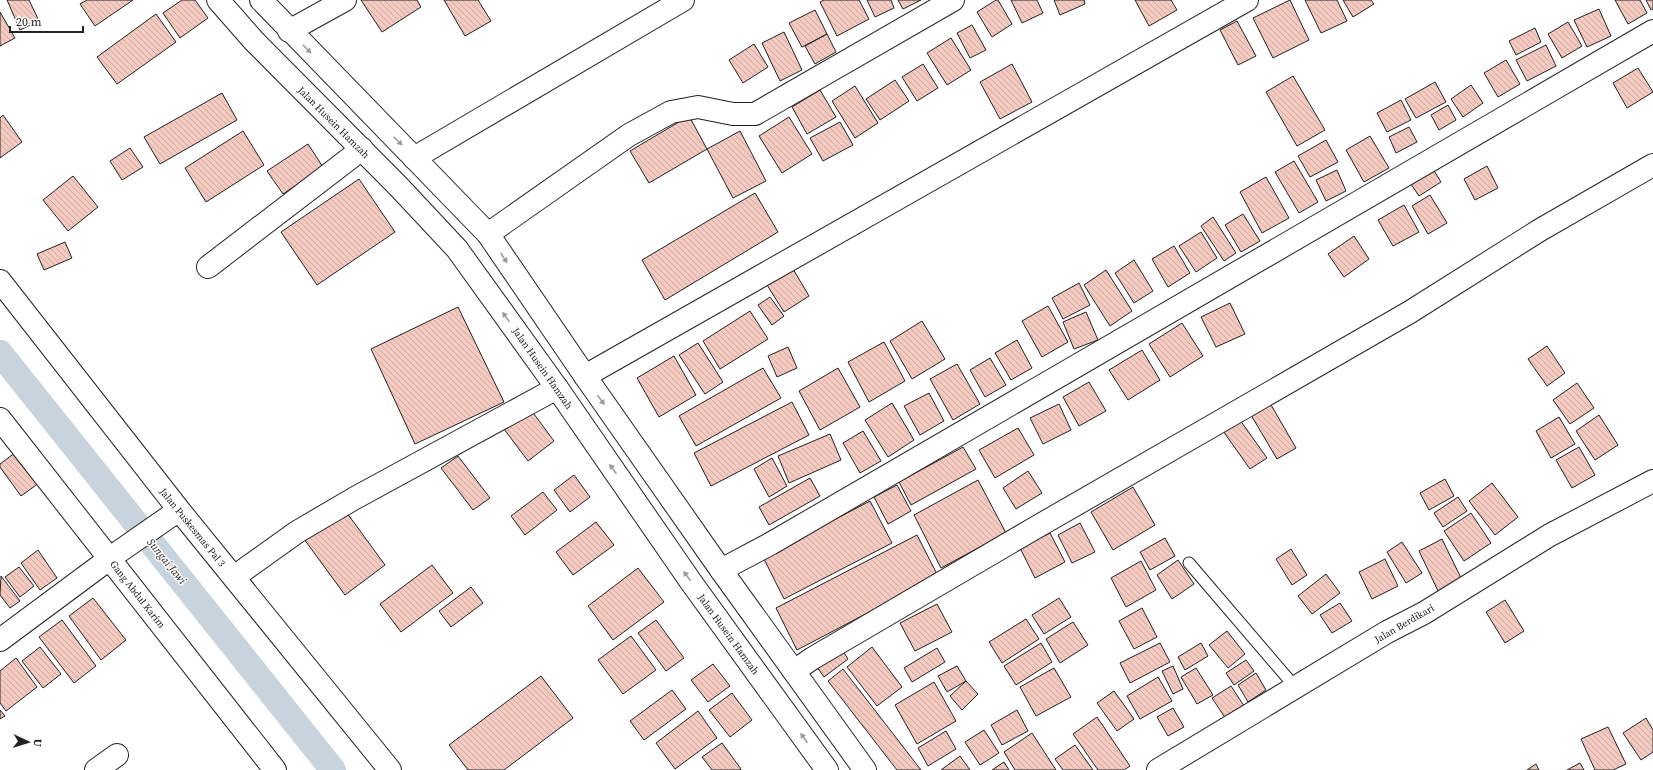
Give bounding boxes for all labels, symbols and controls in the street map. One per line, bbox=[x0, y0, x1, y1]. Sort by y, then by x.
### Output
scale bar bbox=[10, 8, 83, 34]
text: 20 m bbox=[16, 14, 42, 30]
one-way arrow bbox=[302, 44, 312, 54]
street label: Jalan Husein Hamzah bbox=[294, 83, 372, 161]
one-way arrow bbox=[393, 136, 403, 146]
one-way arrow bbox=[501, 252, 508, 263]
one-way arrow bbox=[502, 312, 510, 323]
street label: Jalan Husein Hamzah bbox=[509, 324, 576, 412]
one-way arrow bbox=[597, 394, 605, 405]
one-way arrow bbox=[609, 464, 617, 475]
street label: Jalan Puskesmas Pal 3 bbox=[156, 485, 228, 569]
water label: Sungai Jawi bbox=[144, 535, 190, 588]
street label: Gang Abdul Karim bbox=[107, 558, 168, 631]
one-way arrow bbox=[683, 571, 691, 582]
street label: Jalan Husein Hamzah bbox=[694, 591, 762, 677]
street label: Jalan Berdikari bbox=[1371, 601, 1436, 646]
north arrow bbox=[8, 722, 48, 762]
one-way arrow bbox=[800, 733, 808, 744]
text: U bbox=[30, 738, 45, 747]

